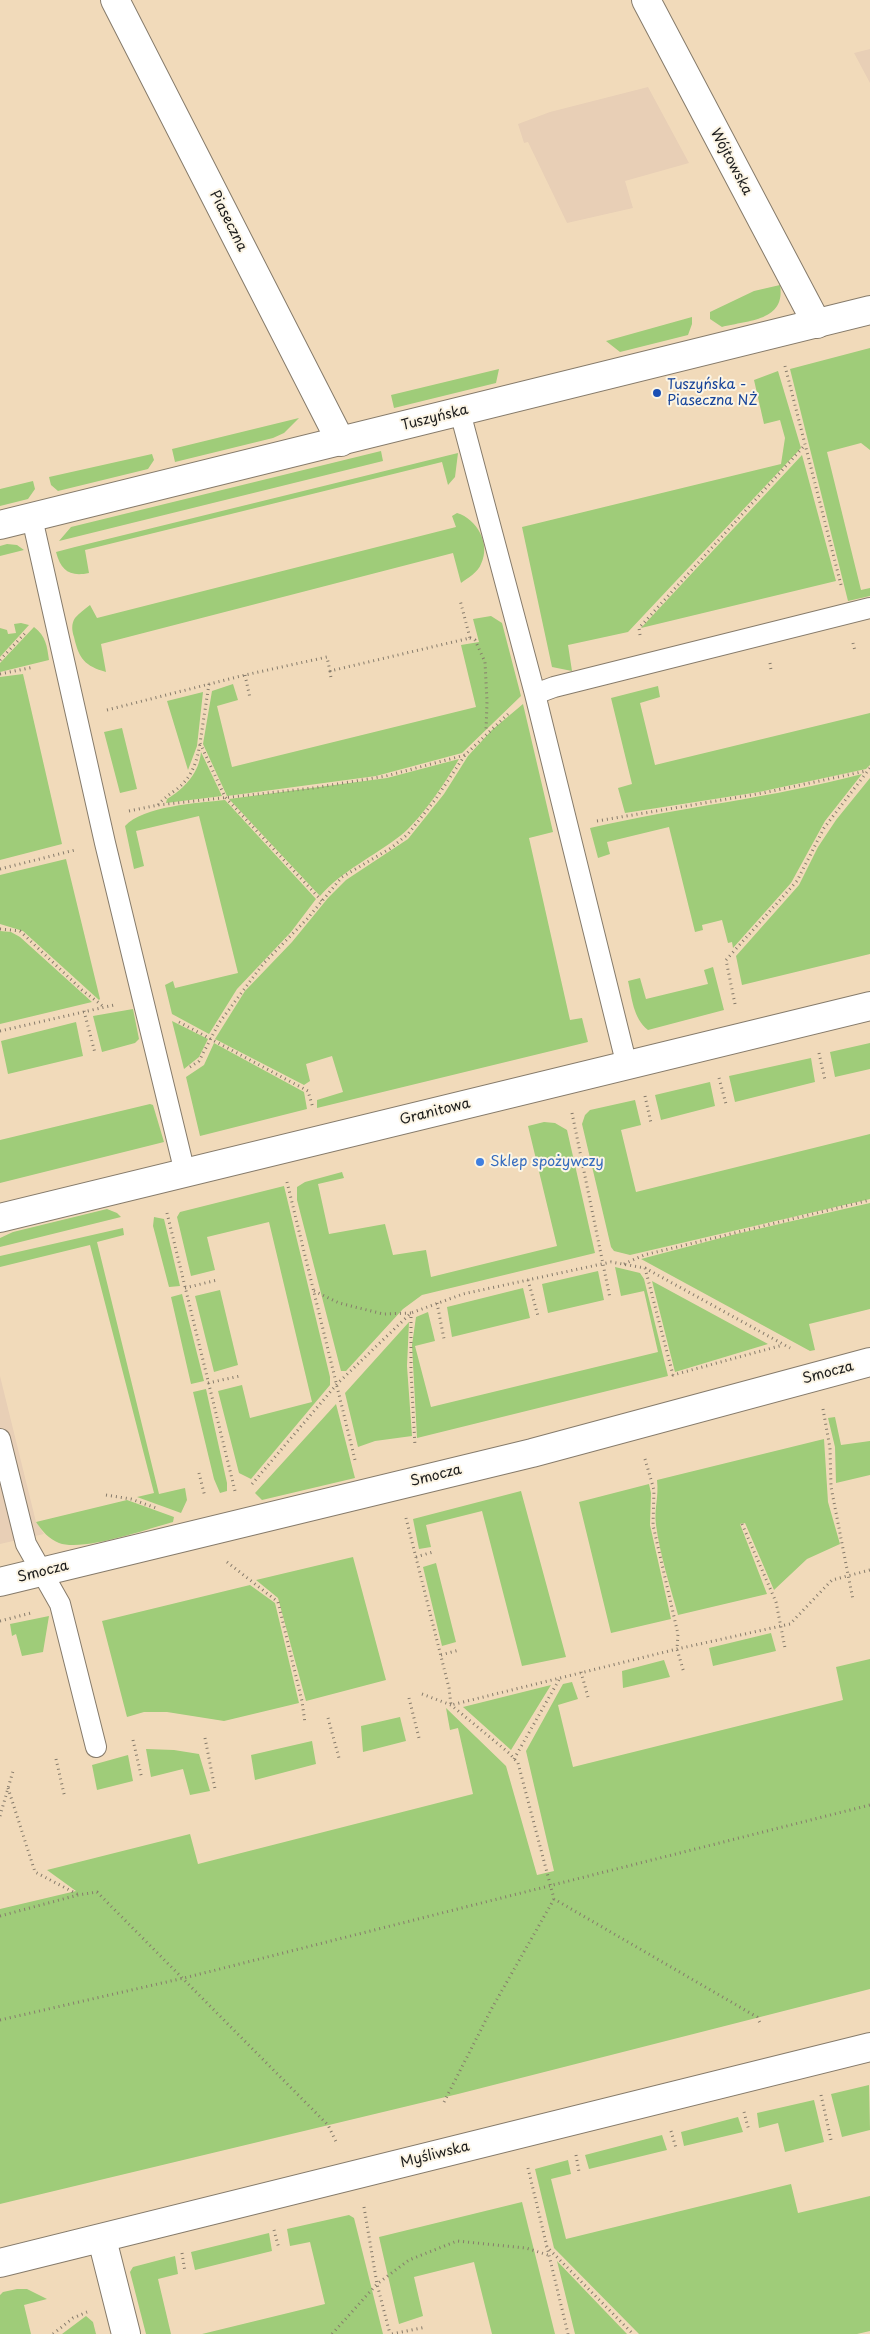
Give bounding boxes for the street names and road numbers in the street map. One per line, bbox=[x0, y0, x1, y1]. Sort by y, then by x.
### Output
street label: Wójtowska bbox=[706, 126, 756, 198]
street label: Piaseczna bbox=[206, 188, 250, 254]
street label: Tuszyńska bbox=[400, 402, 470, 434]
street label: Granitowa bbox=[398, 1095, 472, 1129]
street label: Smocza bbox=[801, 1358, 855, 1388]
street label: Smocza bbox=[409, 1462, 463, 1490]
street label: Smocza bbox=[16, 1558, 70, 1586]
street label: Myśliwska bbox=[399, 2138, 471, 2172]

